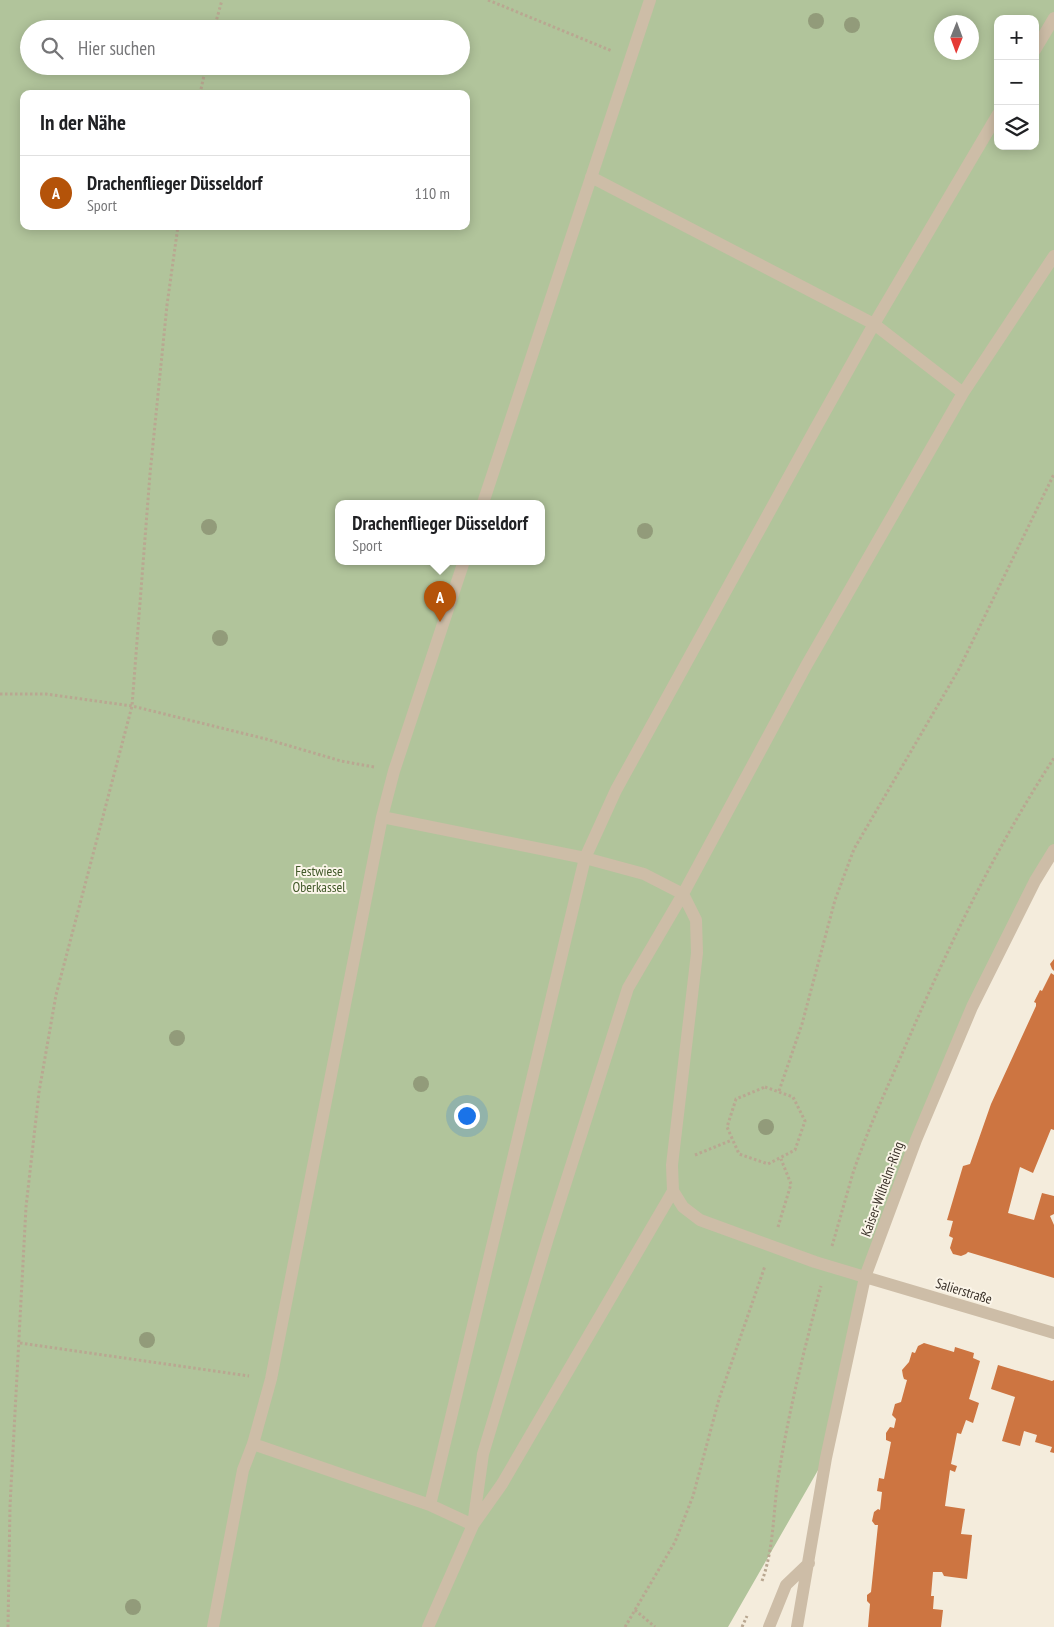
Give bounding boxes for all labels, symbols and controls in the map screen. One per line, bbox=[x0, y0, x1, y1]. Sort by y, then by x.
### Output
north arrow bbox=[934, 15, 979, 60]
map controls bbox=[994, 15, 1039, 150]
button: + bbox=[994, 15, 1039, 60]
search box bbox=[20, 20, 470, 75]
icon: search bbox=[38, 34, 66, 62]
text: Hier suchen bbox=[78, 36, 155, 60]
button: − bbox=[994, 60, 1039, 105]
button: layers bbox=[994, 105, 1039, 150]
text: In der Nähe bbox=[40, 109, 126, 136]
text: Drachenflieger Düsseldorf bbox=[87, 171, 262, 195]
text: A bbox=[52, 183, 60, 203]
text: 110 m bbox=[415, 183, 450, 203]
text: Sport bbox=[87, 195, 117, 215]
popup bbox=[335, 500, 545, 565]
text: Drachenflieger Düsseldorf bbox=[352, 511, 528, 535]
text: Sport bbox=[352, 535, 382, 555]
pin: A bbox=[424, 581, 456, 622]
park label: Festwiese Oberkassel bbox=[293, 862, 346, 896]
your location bbox=[454, 1103, 480, 1129]
street label: Kaiser-Wilhelm-Ring bbox=[857, 1139, 907, 1239]
street label: Salierstraße bbox=[934, 1274, 995, 1308]

